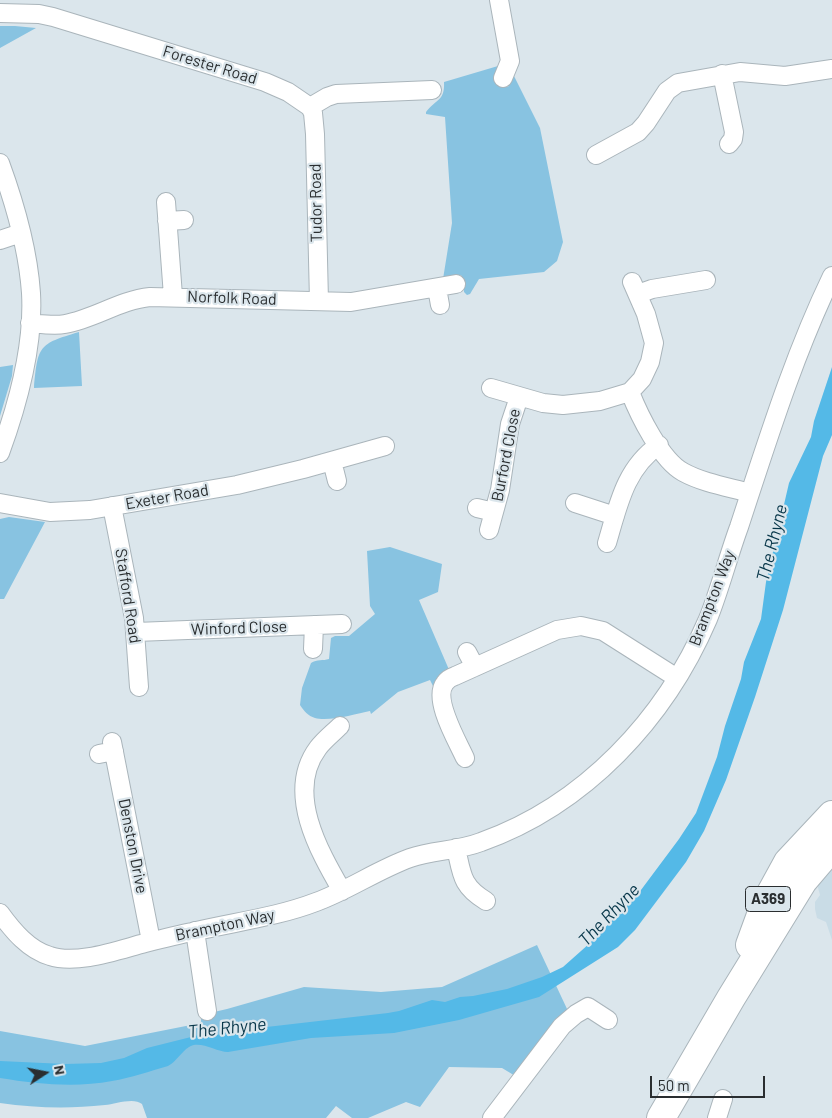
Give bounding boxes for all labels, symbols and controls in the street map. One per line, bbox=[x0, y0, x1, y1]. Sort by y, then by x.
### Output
street label: Forester Road bbox=[161, 42, 259, 88]
street label: Tudor Road bbox=[306, 163, 326, 243]
street label: Norfolk Road bbox=[187, 287, 277, 309]
street label: Burford Close bbox=[488, 407, 524, 503]
street label: Exeter Road bbox=[124, 480, 210, 514]
water label: The Rhyne bbox=[752, 502, 792, 584]
street label: Stafford Road bbox=[111, 547, 145, 645]
street label: Brampton Way bbox=[685, 547, 739, 649]
street label: Winford Close bbox=[190, 617, 288, 639]
street label: Denston Drive bbox=[114, 797, 152, 895]
water label: The Rhyne bbox=[574, 879, 644, 951]
road number: A369 bbox=[746, 886, 790, 912]
street label: Brampton Way bbox=[174, 905, 276, 945]
water label: The Rhyne bbox=[187, 1013, 267, 1043]
north arrow bbox=[20, 1048, 70, 1098]
text: N bbox=[51, 1064, 69, 1076]
scale bar bbox=[652, 1066, 767, 1098]
text: 50 m bbox=[658, 1076, 690, 1094]

